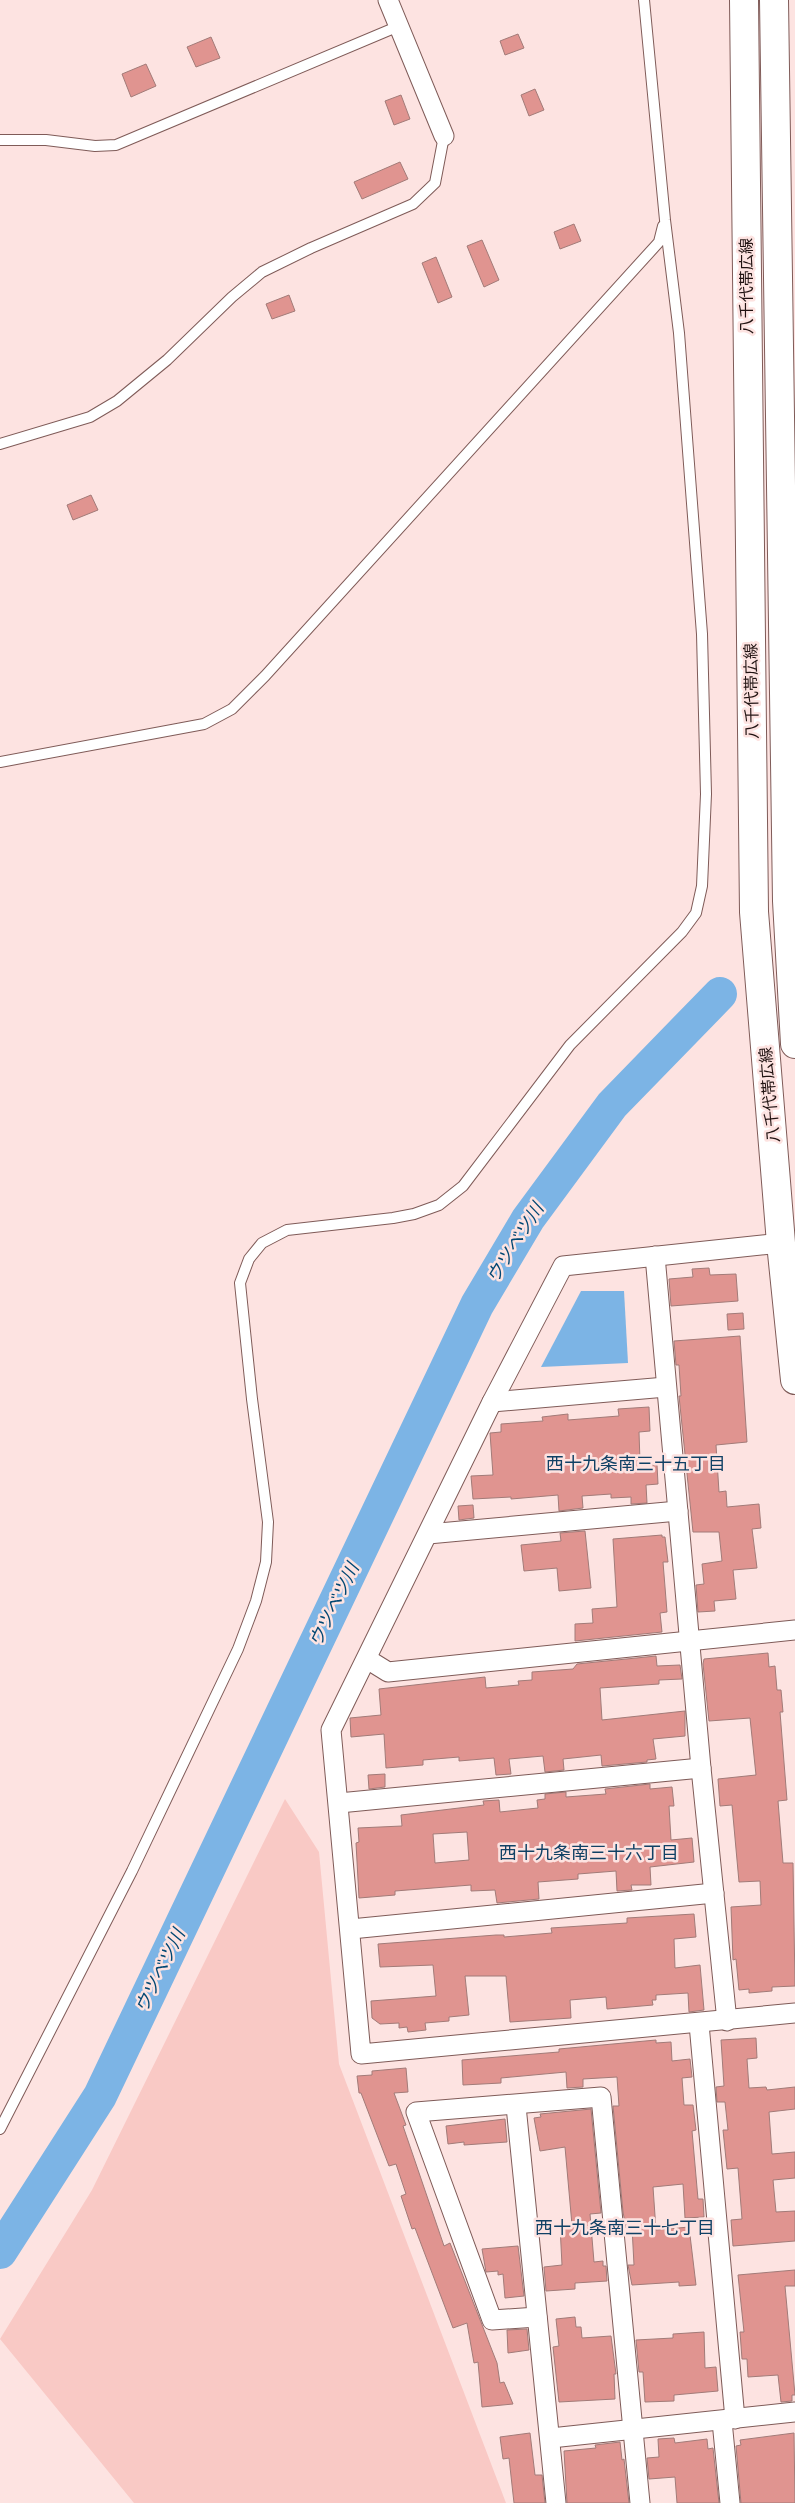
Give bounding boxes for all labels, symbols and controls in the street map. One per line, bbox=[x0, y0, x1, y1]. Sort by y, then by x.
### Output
street label: 八千代帯広線 bbox=[738, 238, 757, 334]
street label: 八千代帯広線 bbox=[742, 643, 763, 739]
street label: 八千代帯広線 bbox=[757, 1046, 784, 1144]
water label: ウツベツ川 bbox=[483, 1198, 549, 1287]
district label: 西十九条南三十五丁目 bbox=[546, 1454, 726, 1475]
water label: ウツベツ川 bbox=[305, 1558, 364, 1650]
district label: 西十九条南三十六丁目 bbox=[499, 1843, 679, 1864]
water label: ウツベツ川 bbox=[131, 1924, 190, 2016]
district label: 西十九条南三十七丁目 bbox=[535, 2218, 715, 2239]

